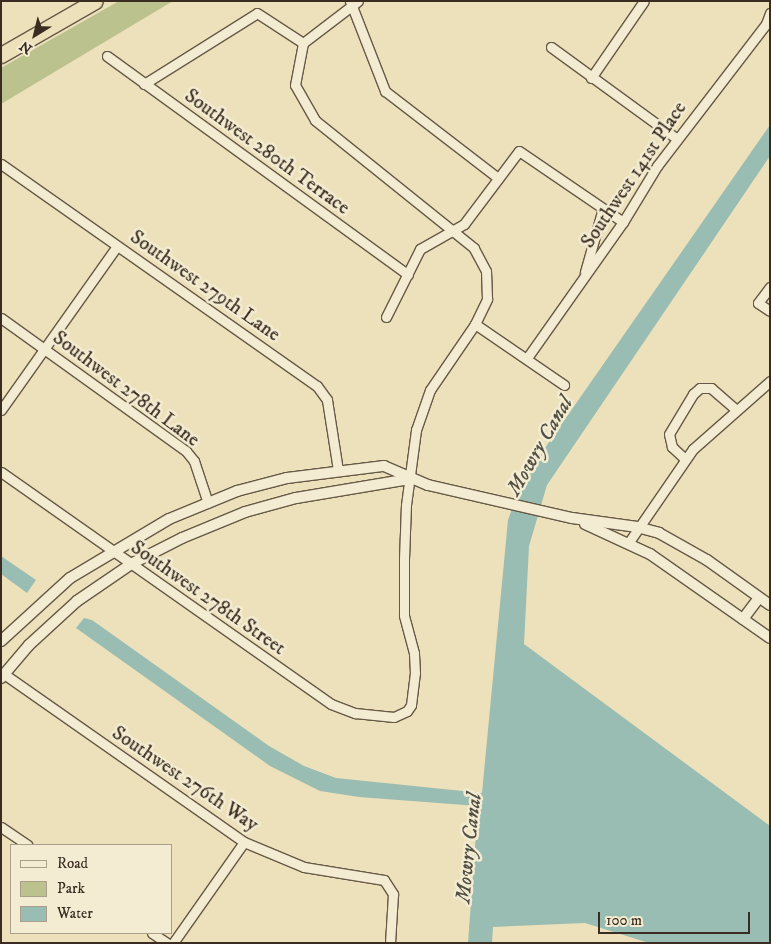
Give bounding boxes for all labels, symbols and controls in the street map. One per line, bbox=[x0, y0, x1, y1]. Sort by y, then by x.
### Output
north arrow bbox=[10, 10, 60, 60]
text: N bbox=[16, 36, 36, 58]
street label: Southwest 280th Terrace bbox=[180, 84, 354, 220]
street label: Southwest 141st Place bbox=[576, 97, 692, 253]
street label: Southwest 279th Lane bbox=[125, 225, 285, 347]
street label: Southwest 278th Lane bbox=[48, 326, 204, 452]
water label: Mowry Canal bbox=[502, 392, 578, 500]
street label: Southwest 278th Street bbox=[126, 536, 290, 660]
street label: Southwest 276th Way bbox=[107, 721, 263, 837]
water label: Mowry Canal bbox=[451, 792, 487, 904]
legend bbox=[10, 844, 172, 934]
text: Road bbox=[57, 854, 88, 873]
text: Park bbox=[57, 879, 85, 898]
scale bar bbox=[601, 902, 754, 934]
text: Water bbox=[57, 904, 93, 923]
text: 100 m bbox=[606, 911, 642, 930]

